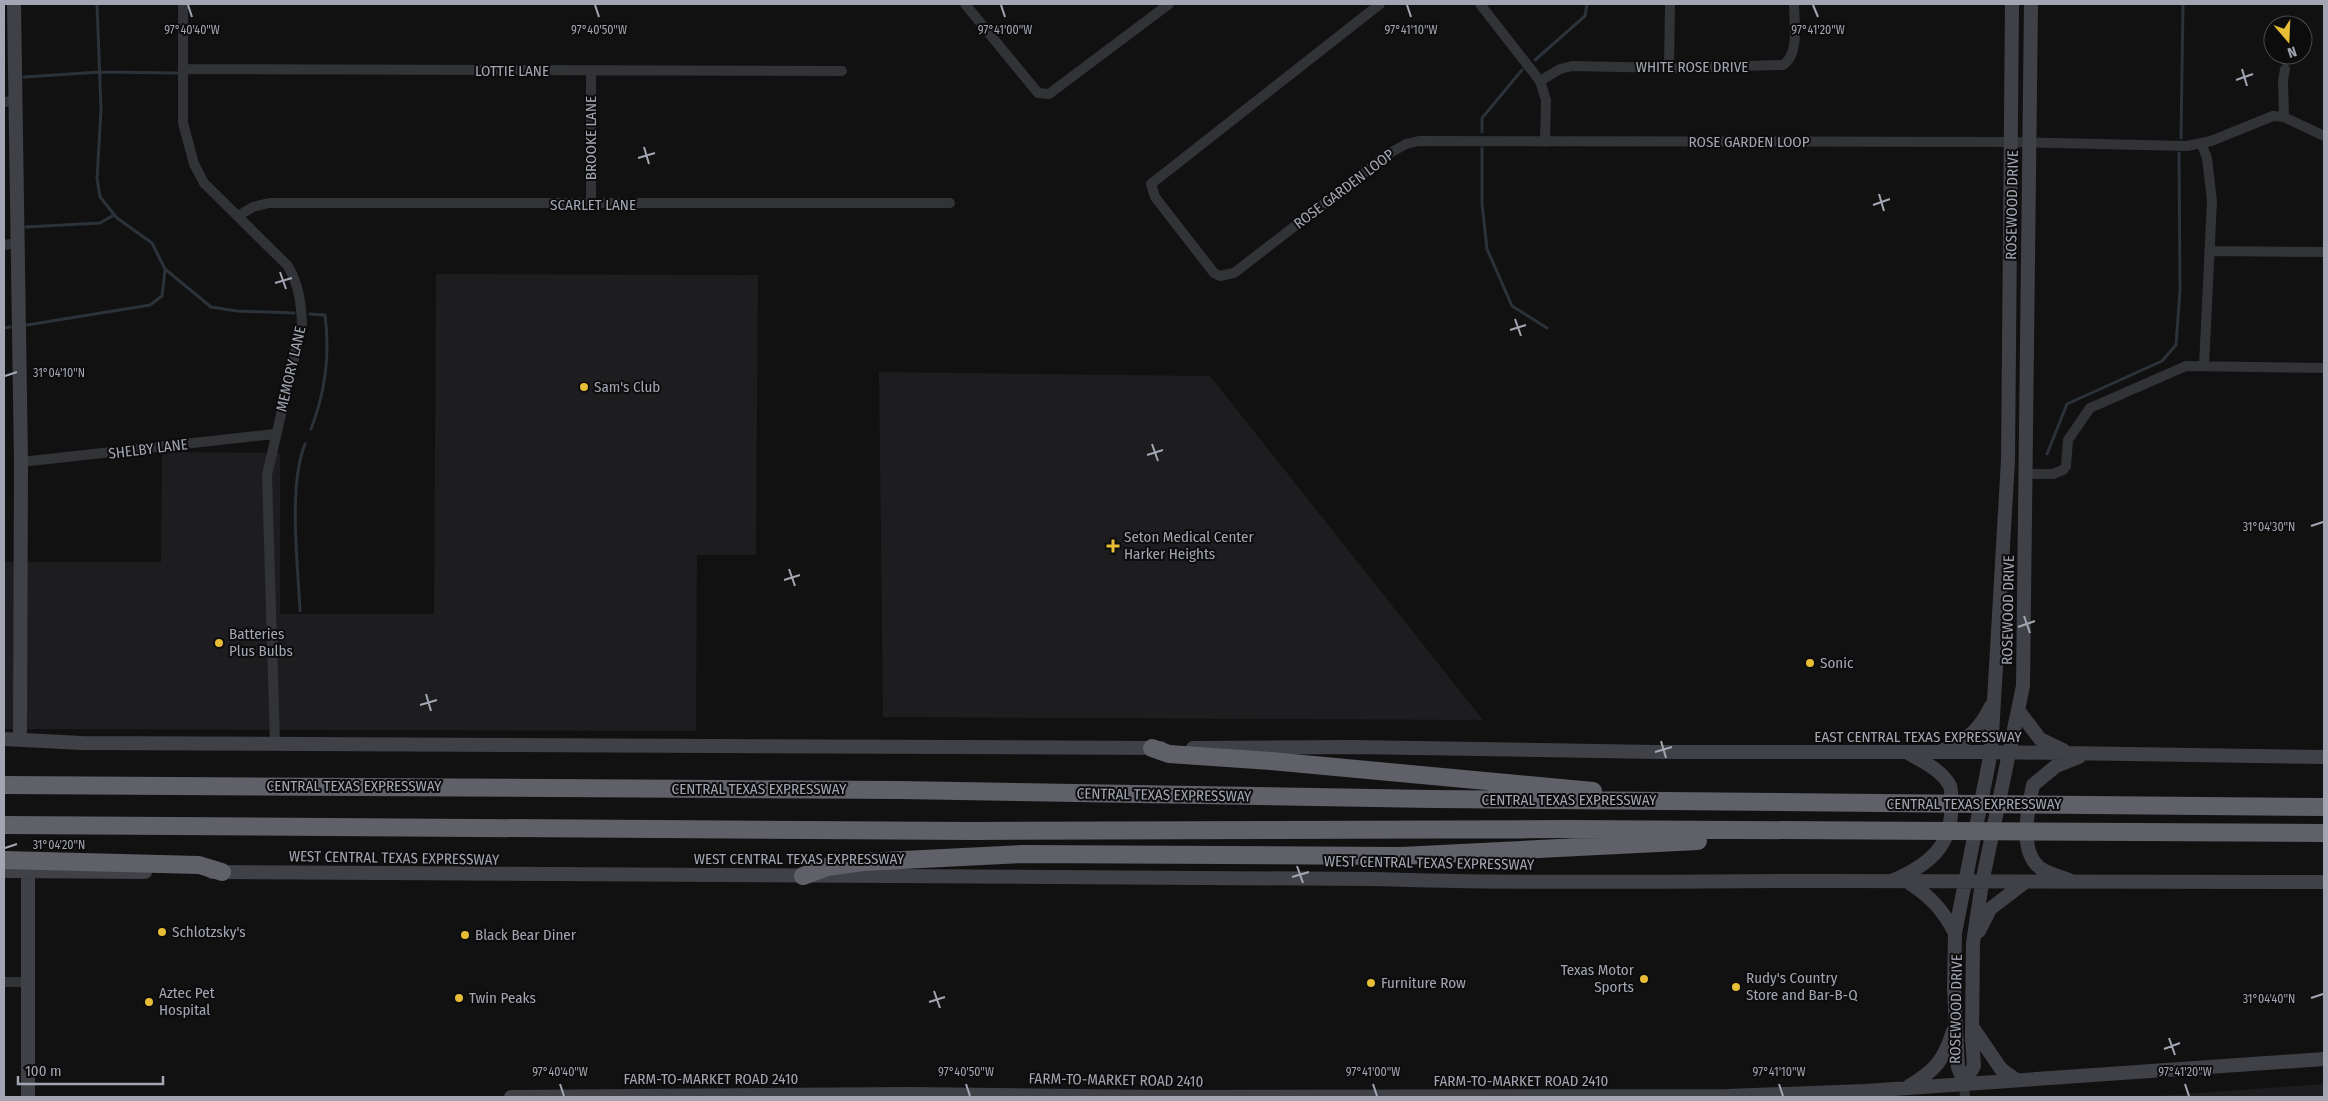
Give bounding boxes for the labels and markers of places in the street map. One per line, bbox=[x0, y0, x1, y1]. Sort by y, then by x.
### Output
place label: Sam's Club bbox=[594, 378, 660, 396]
marker: Sam's Club bbox=[578, 381, 590, 393]
place label: Seton Medical Center Harker Heights bbox=[1124, 528, 1254, 563]
marker: Seton Medical Center Harker Heights bbox=[1106, 539, 1120, 553]
place label: Batteries Plus Bulbs bbox=[229, 625, 293, 660]
marker: Batteries Plus Bulbs bbox=[213, 637, 225, 649]
place label: Sonic bbox=[1820, 654, 1854, 672]
marker: Sonic bbox=[1804, 657, 1816, 669]
place label: Schlotzsky's bbox=[172, 923, 246, 941]
marker: Schlotzsky's bbox=[156, 926, 168, 938]
place label: Black Bear Diner bbox=[475, 926, 577, 944]
marker: Black Bear Diner bbox=[459, 929, 471, 941]
place label: Texas Motor Sports bbox=[1561, 961, 1635, 996]
place label: Rudy's Country Store and Bar-B-Q bbox=[1746, 969, 1858, 1004]
marker: Texas Motor Sports bbox=[1638, 973, 1650, 985]
place label: Furniture Row bbox=[1381, 974, 1466, 992]
marker: Furniture Row bbox=[1365, 977, 1377, 989]
marker: Rudy's Country Store and Bar-B-Q bbox=[1730, 981, 1742, 993]
place label: Aztec Pet Hospital bbox=[159, 984, 215, 1019]
place label: Twin Peaks bbox=[469, 989, 536, 1007]
marker: Twin Peaks bbox=[453, 992, 465, 1004]
marker: Aztec Pet Hospital bbox=[143, 996, 155, 1008]

